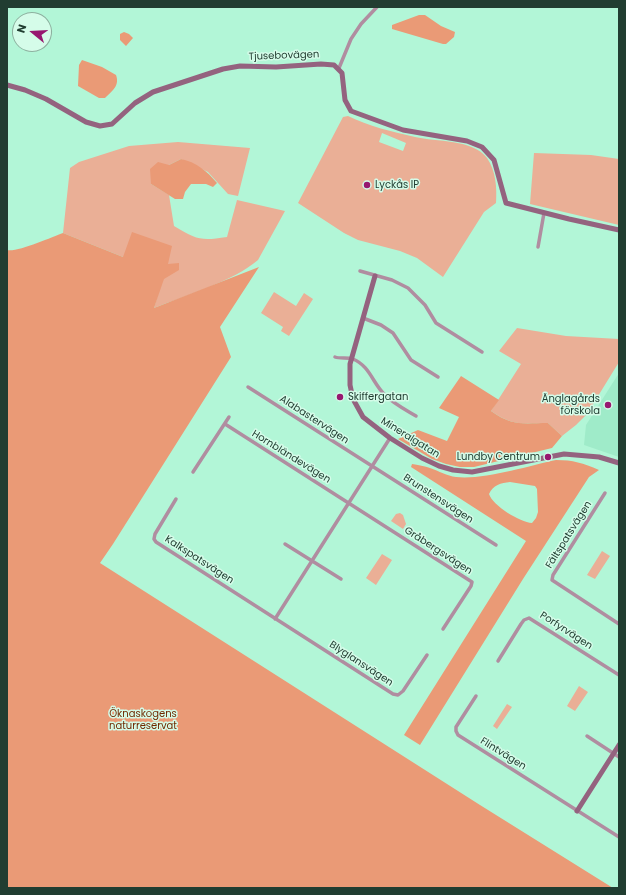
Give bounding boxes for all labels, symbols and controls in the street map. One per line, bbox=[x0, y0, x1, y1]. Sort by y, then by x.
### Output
north arrow bbox=[12, 12, 52, 52]
text: N bbox=[13, 22, 30, 35]
street label: Tjusebovägen bbox=[249, 49, 319, 63]
place label: Lyckås IP bbox=[375, 179, 419, 191]
marker: Lyckås IP bbox=[362, 180, 372, 190]
place label: Skiffergatan bbox=[348, 391, 408, 403]
marker: Skiffergatan bbox=[335, 392, 345, 402]
street label: Alabastervägen bbox=[277, 393, 351, 447]
place label: Änglagårds förskola bbox=[542, 393, 600, 416]
marker: Änglagårds förskola bbox=[603, 400, 613, 410]
street label: Mineralgatan bbox=[378, 415, 442, 461]
street label: Hornbländevägen bbox=[249, 428, 333, 486]
place label: Lundby Centrum bbox=[457, 451, 540, 463]
marker: Lundby Centrum bbox=[543, 452, 553, 462]
street label: Brunstensvägen bbox=[401, 472, 475, 526]
street label: Fältspatsvägen bbox=[543, 499, 595, 571]
street label: Gråbergsvägen bbox=[402, 525, 474, 577]
street label: Kalkspatsvägen bbox=[162, 533, 236, 587]
street label: Porfyrvägen bbox=[537, 610, 595, 652]
street label: Blyglansvägen bbox=[327, 639, 395, 689]
park label: Öknaskogens naturreservat bbox=[109, 708, 177, 732]
street label: Flintvägen bbox=[478, 735, 528, 773]

